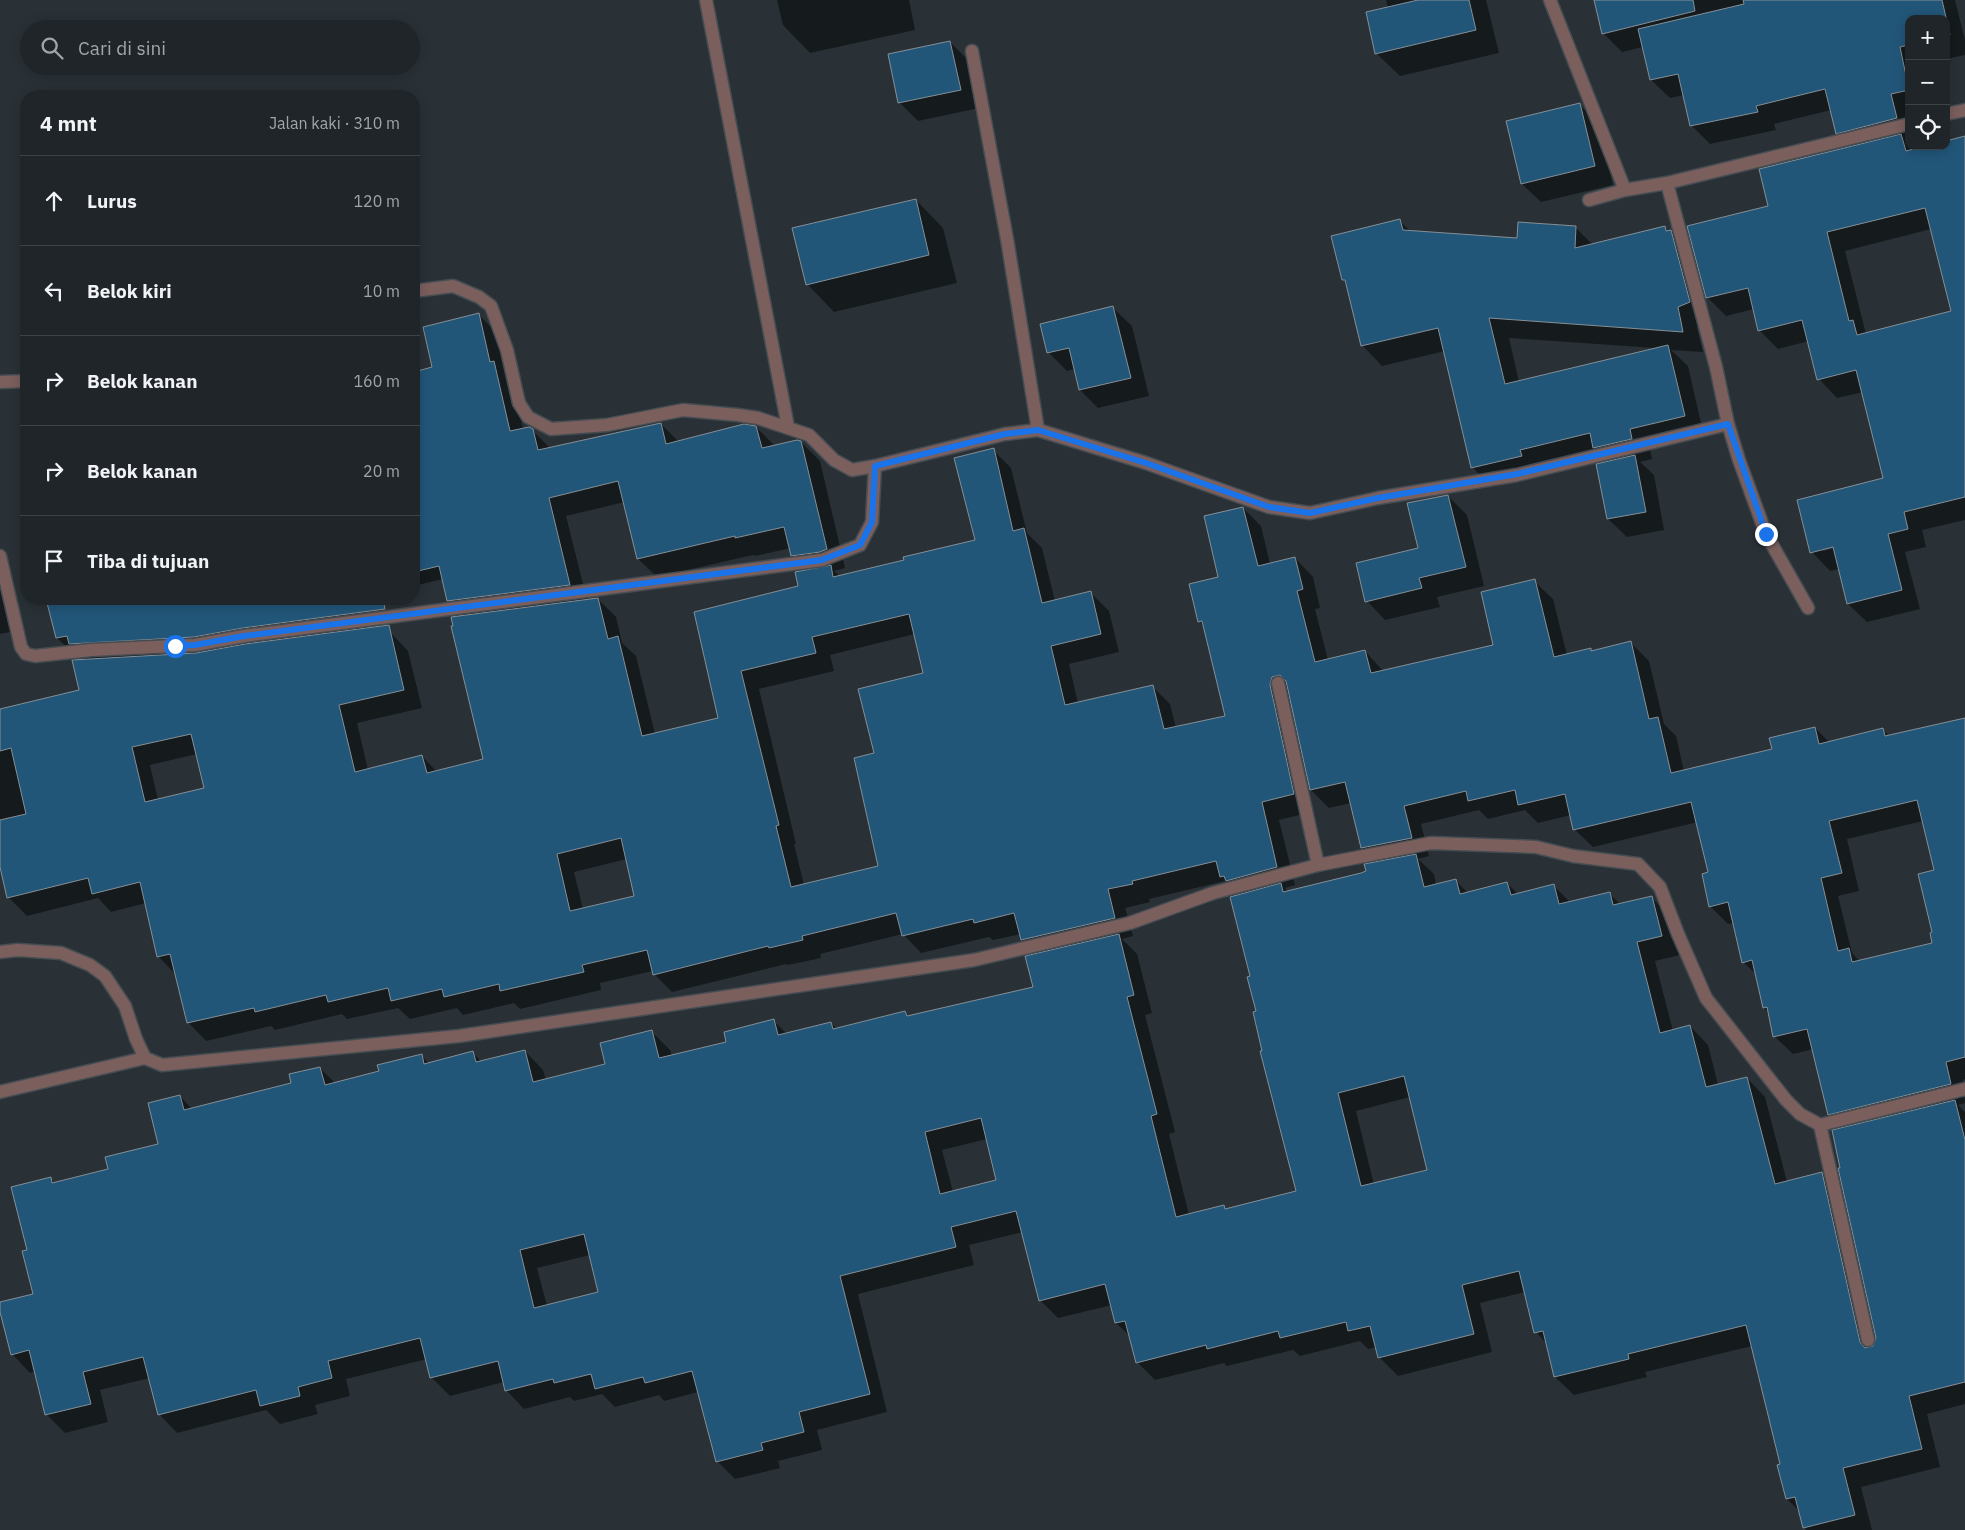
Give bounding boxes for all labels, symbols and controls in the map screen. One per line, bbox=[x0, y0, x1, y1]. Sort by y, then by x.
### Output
map controls bbox=[1905, 15, 1950, 150]
button: + bbox=[1905, 15, 1950, 60]
search box bbox=[20, 20, 420, 75]
icon: search bbox=[38, 34, 66, 62]
text: Cari di sini bbox=[78, 36, 166, 60]
button: − bbox=[1905, 60, 1950, 105]
button: locate bbox=[1905, 105, 1950, 150]
text: 4 mnt bbox=[40, 109, 97, 137]
text: Jalan kaki · 310 m bbox=[269, 113, 400, 133]
icon: ahead bbox=[40, 187, 68, 215]
text: Lurus bbox=[87, 189, 137, 213]
text: 120 m bbox=[353, 191, 400, 211]
icon: left bbox=[40, 277, 68, 305]
text: Belok kiri bbox=[87, 279, 172, 303]
text: 10 m bbox=[363, 281, 400, 301]
icon: right bbox=[40, 367, 68, 395]
text: Belok kanan bbox=[87, 369, 198, 393]
text: 160 m bbox=[353, 371, 400, 391]
icon: right bbox=[40, 457, 68, 485]
text: Belok kanan bbox=[87, 459, 198, 483]
text: 20 m bbox=[363, 461, 400, 481]
route end bbox=[1755, 523, 1778, 546]
icon: arrive bbox=[40, 547, 68, 575]
text: Tiba di tujuan bbox=[87, 549, 209, 573]
route start bbox=[164, 635, 187, 658]

